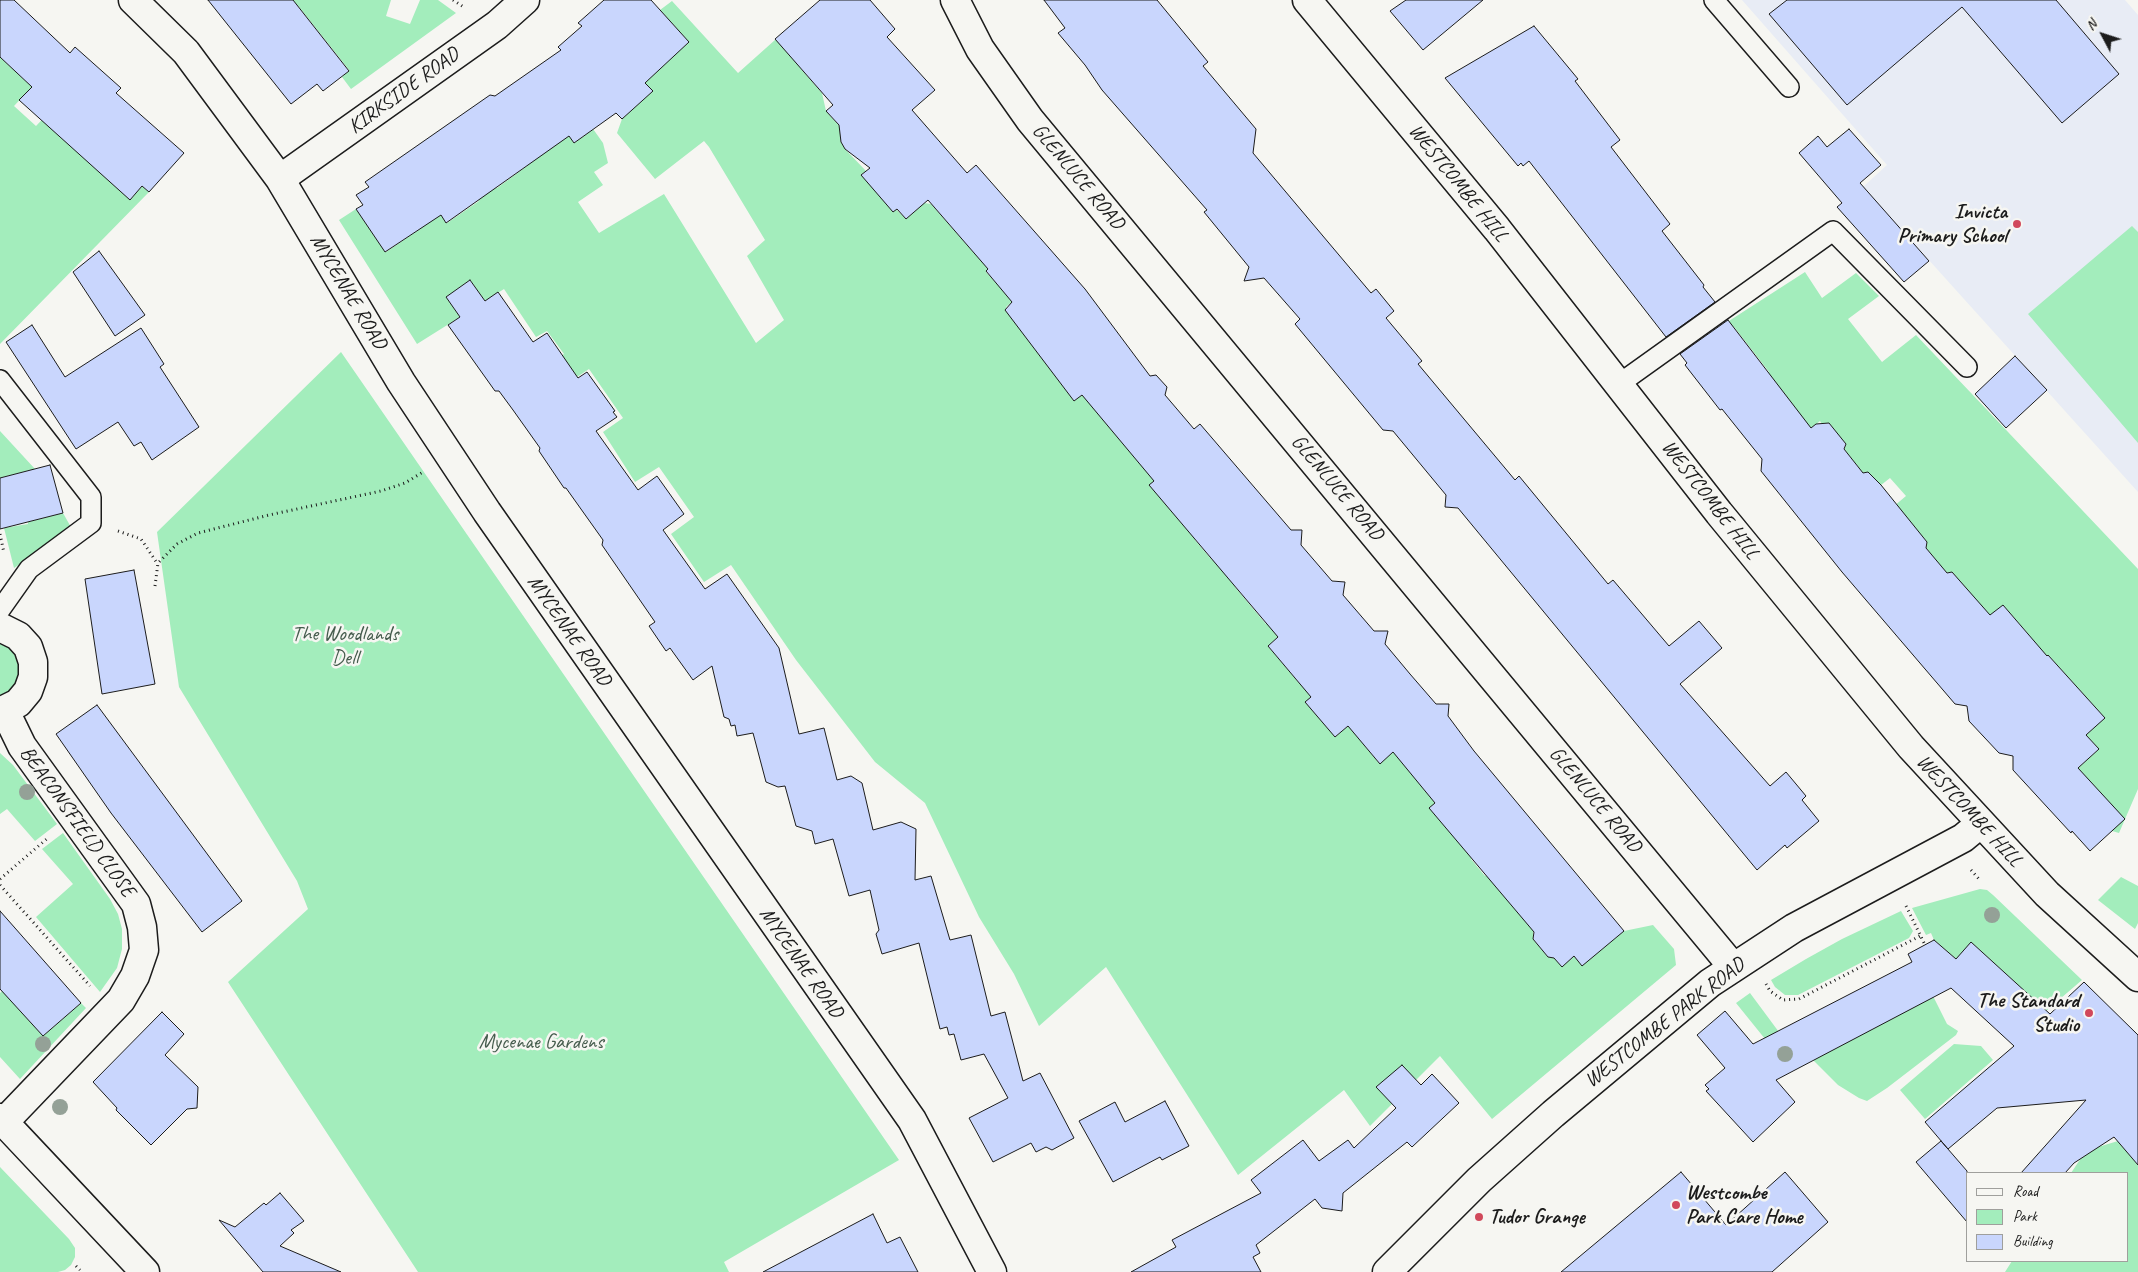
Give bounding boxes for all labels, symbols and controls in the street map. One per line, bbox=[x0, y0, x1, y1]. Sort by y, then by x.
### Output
north arrow bbox=[2078, 10, 2128, 60]
text: N bbox=[2082, 16, 2100, 34]
street label: KIRKSIDE ROAD bbox=[344, 42, 464, 140]
street label: GLENLUCE ROAD bbox=[1026, 119, 1130, 235]
street label: WESTCOMBE HILL bbox=[1403, 119, 1513, 247]
place label: Invicta Primary School bbox=[1898, 199, 2007, 249]
marker: Invicta Primary School bbox=[2011, 218, 2023, 230]
street label: MYCENAE ROAD bbox=[304, 230, 392, 354]
street label: GLENLUCE ROAD bbox=[1285, 430, 1389, 546]
street label: WESTCOMBE HILL bbox=[1656, 435, 1764, 565]
street label: MYCENAE ROAD bbox=[522, 571, 616, 691]
park label: The Woodlands Dell bbox=[292, 621, 398, 671]
street label: BEACONSFIELD CLOSE bbox=[14, 742, 140, 902]
street label: GLENLUCE ROAD bbox=[1543, 742, 1647, 858]
street label: WESTCOMBE HILL bbox=[1911, 750, 2027, 872]
street label: MYCENAE ROAD bbox=[754, 903, 848, 1023]
street label: WESTCOMBE PARK ROAD bbox=[1580, 953, 1750, 1093]
place label: The Standard Studio bbox=[1977, 988, 2079, 1038]
marker: The Standard Studio bbox=[2083, 1007, 2095, 1019]
park label: Mycenae Gardens bbox=[479, 1029, 603, 1055]
legend bbox=[1966, 1172, 2128, 1262]
place label: Westcombe Park Care Home bbox=[1686, 1180, 1803, 1230]
text: Road bbox=[2013, 1182, 2038, 1201]
marker: Westcombe Park Care Home bbox=[1670, 1199, 1682, 1211]
place label: Tudor Grange bbox=[1489, 1204, 1585, 1230]
text: Park bbox=[2013, 1207, 2037, 1226]
marker: Tudor Grange bbox=[1473, 1211, 1485, 1223]
text: Building bbox=[2013, 1232, 2052, 1251]

